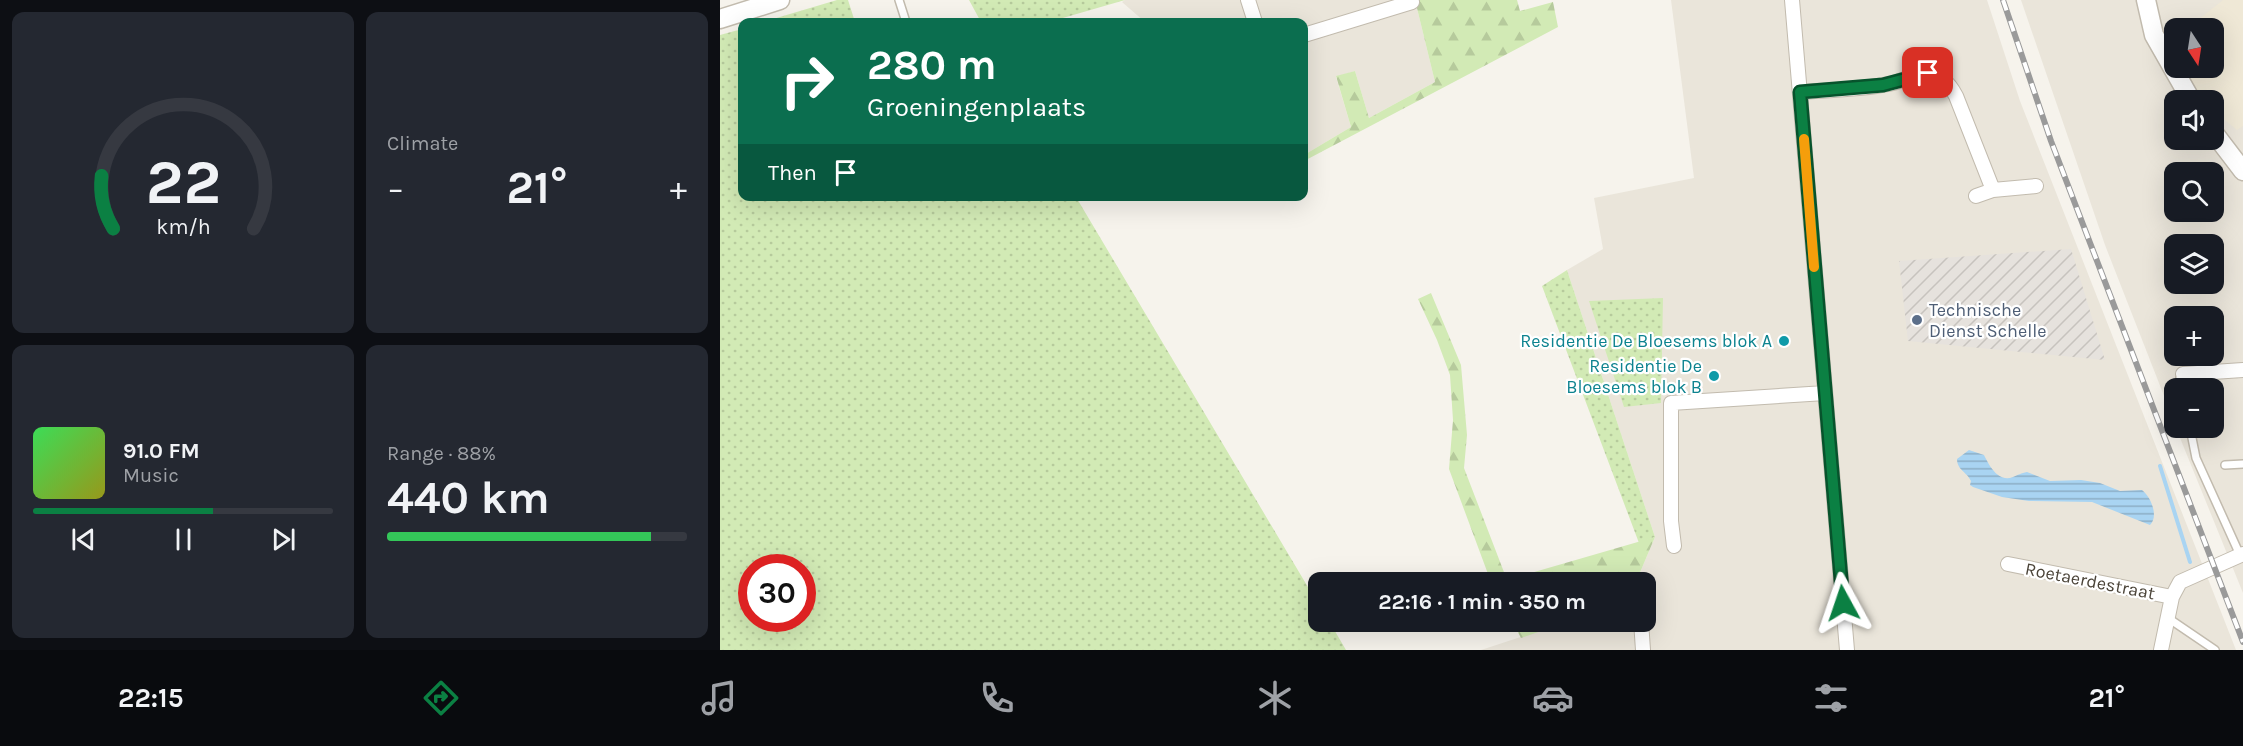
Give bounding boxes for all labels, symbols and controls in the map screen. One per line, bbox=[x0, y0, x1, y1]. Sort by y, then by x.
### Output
north arrow bbox=[2164, 18, 2224, 78]
map controls bbox=[2164, 18, 2224, 438]
text: 280 m bbox=[867, 40, 997, 90]
icon: right bbox=[768, 42, 846, 120]
pin bbox=[1902, 47, 1953, 98]
icon: arrive bbox=[1911, 56, 1944, 89]
button: sound bbox=[2164, 90, 2224, 150]
text: Groeningenplaats bbox=[867, 91, 1086, 123]
text: Climate bbox=[387, 132, 458, 155]
text: 22 bbox=[145, 146, 221, 219]
icon: arrive bbox=[829, 156, 862, 189]
text: Then bbox=[768, 160, 817, 186]
text: 21° bbox=[507, 162, 567, 214]
button: search bbox=[2164, 162, 2224, 222]
text: − bbox=[387, 169, 404, 207]
text: + bbox=[670, 169, 687, 207]
text: km/h bbox=[156, 215, 210, 240]
button: layers bbox=[2164, 234, 2224, 294]
place label: Technische Dienst Schelle bbox=[1929, 299, 2046, 342]
button: + bbox=[2164, 306, 2224, 366]
marker: Technische Dienst Schelle bbox=[1910, 313, 1924, 327]
place label: Residentie De Bloesems blok A bbox=[1520, 330, 1772, 352]
marker: Residentie De Bloesems blok A bbox=[1777, 334, 1791, 348]
place label: Residentie De Bloesems blok B bbox=[1566, 355, 1702, 398]
marker: Residentie De Bloesems blok B bbox=[1707, 369, 1721, 383]
button: − bbox=[2164, 378, 2224, 438]
text: 91.0 FM bbox=[123, 438, 200, 464]
text: Range · 88% bbox=[387, 442, 496, 465]
text: Music bbox=[123, 464, 179, 487]
text: 440 km bbox=[387, 472, 550, 524]
icon: previous bbox=[67, 523, 100, 556]
icon: pause bbox=[167, 523, 200, 556]
icon: next bbox=[267, 523, 300, 556]
speed limit sign: 30 bbox=[738, 554, 816, 632]
street label: Roetaerdestraat bbox=[2023, 558, 2157, 604]
position arrow bbox=[1811, 571, 1875, 635]
text: 22:16 · 1 min · 350 m bbox=[1378, 589, 1586, 615]
icon: directions bbox=[420, 677, 462, 719]
icon: music bbox=[698, 677, 740, 719]
icon: phone bbox=[976, 677, 1018, 719]
icon: climate bbox=[1254, 677, 1296, 719]
icon: car bbox=[1532, 677, 1574, 719]
icon: filters bbox=[1810, 677, 1852, 719]
text: 22:15 bbox=[118, 682, 183, 714]
text: 21° bbox=[2088, 682, 2125, 714]

